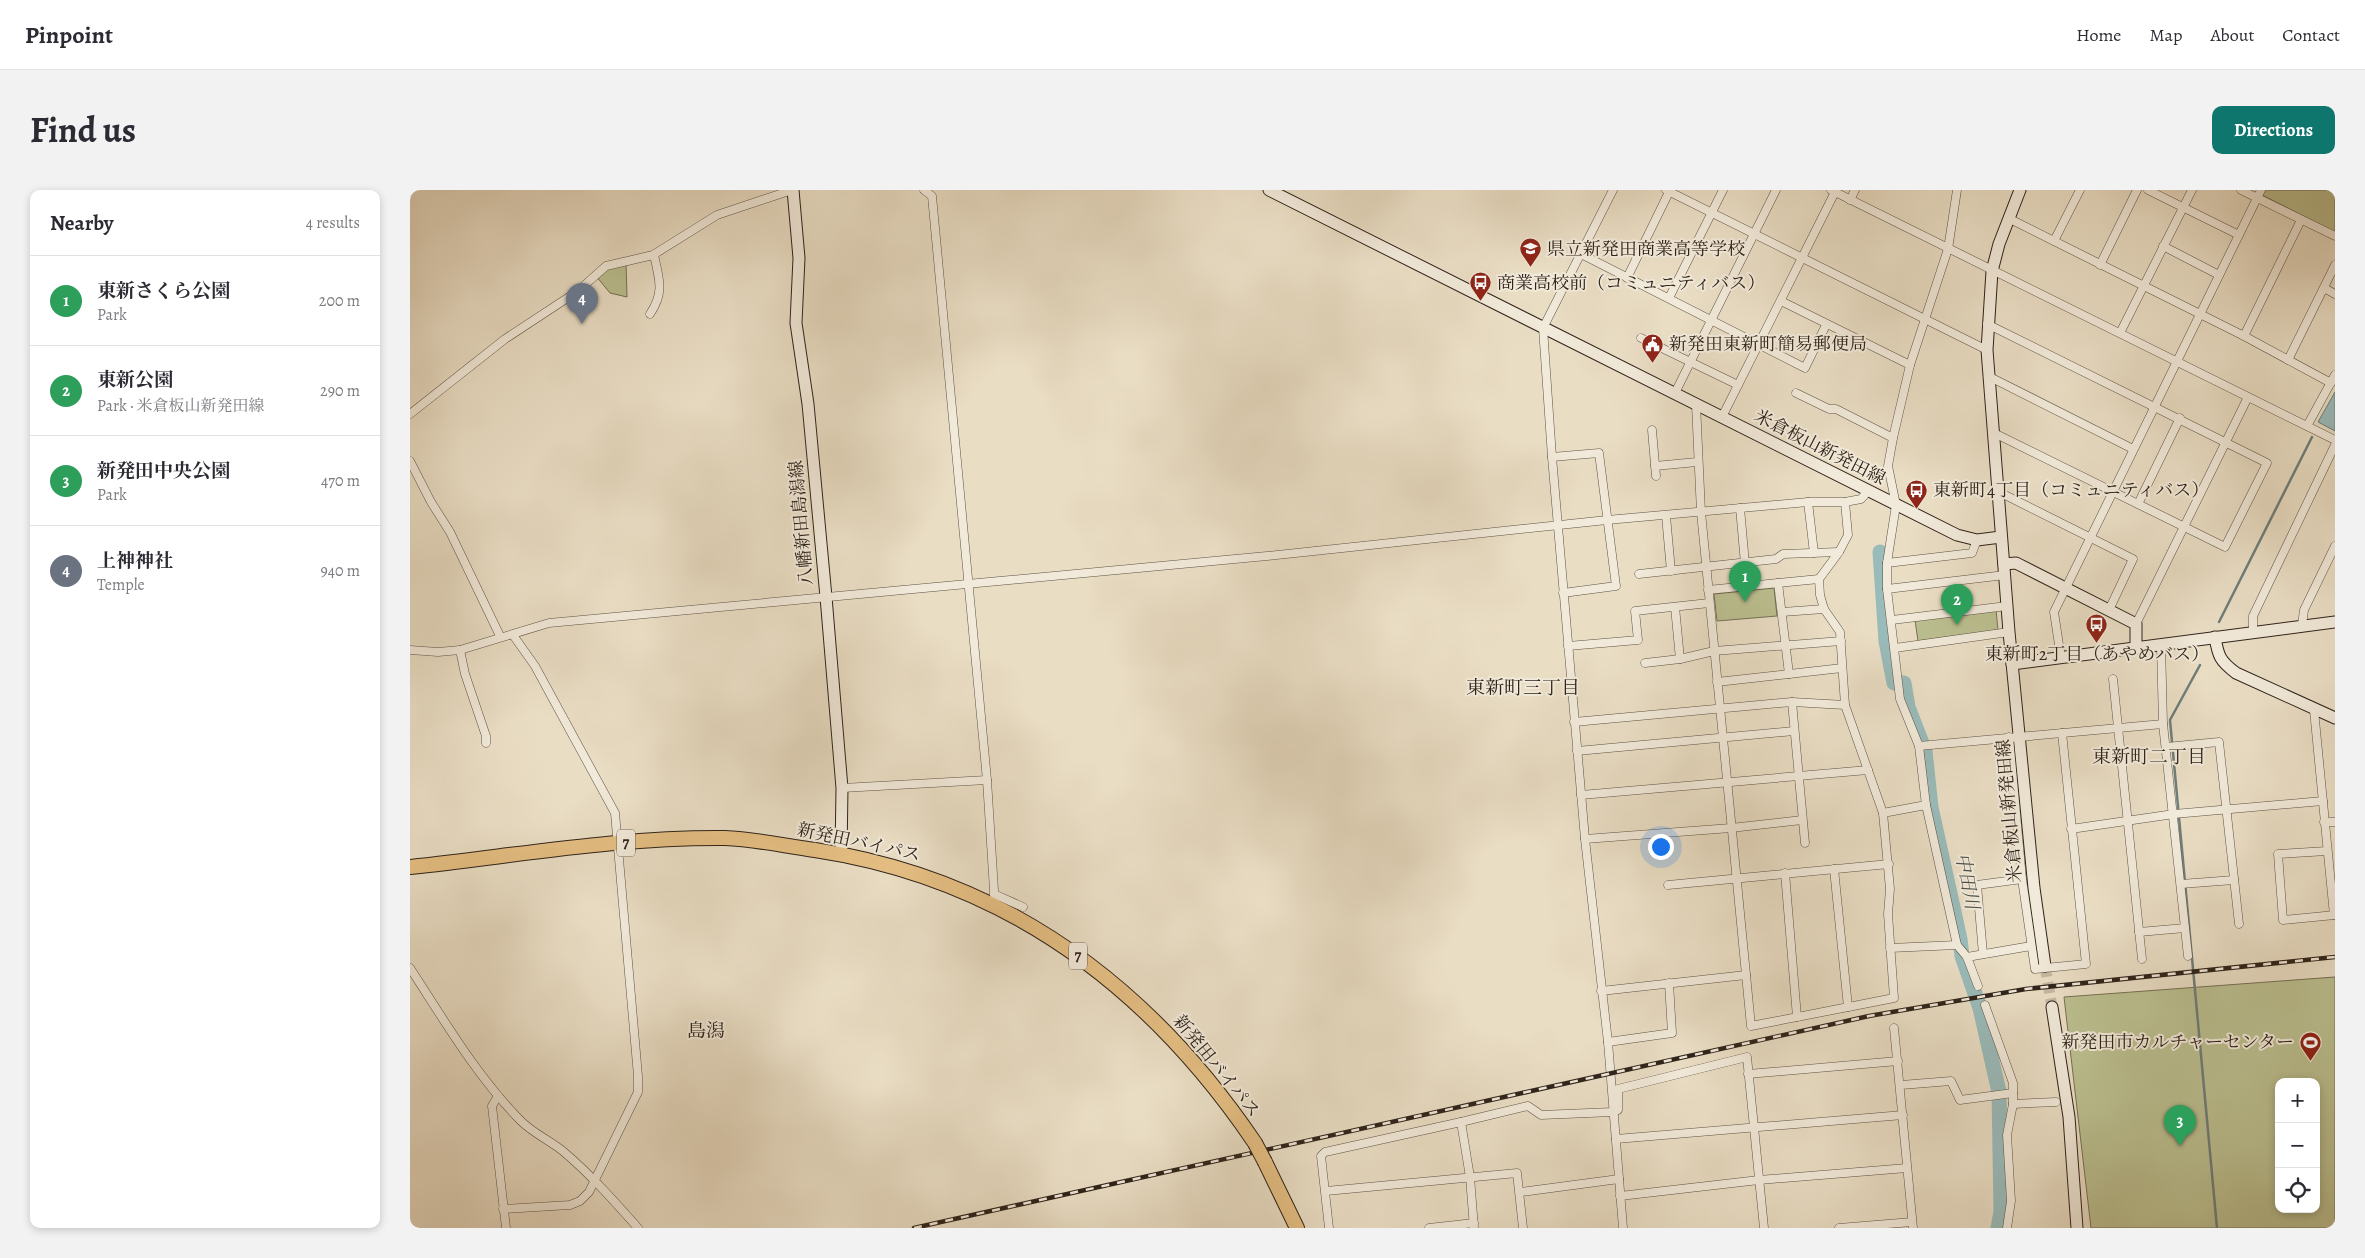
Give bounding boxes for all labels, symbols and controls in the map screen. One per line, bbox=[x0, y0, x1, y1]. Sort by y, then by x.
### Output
text: Pinpoint bbox=[25, 19, 113, 51]
text: Home bbox=[2076, 23, 2121, 47]
text: Map bbox=[2149, 23, 2182, 47]
text: About bbox=[2210, 23, 2254, 47]
text: Contact bbox=[2282, 23, 2340, 47]
text: Find us bbox=[30, 106, 136, 154]
button: Directions bbox=[2212, 106, 2335, 154]
text: Nearby bbox=[50, 209, 113, 237]
text: 4 results bbox=[306, 212, 360, 234]
school or university icon: 県立新発田商業高等学校 bbox=[1519, 237, 1543, 268]
place label: 県立新発田商業高等学校 bbox=[1547, 237, 1745, 261]
bus stop icon: 商業高校前（コミュニティバス） bbox=[1469, 271, 1493, 302]
place label: 商業高校前（コミュニティバス） bbox=[1497, 271, 1765, 295]
text: 東新さくら公園 bbox=[97, 278, 230, 304]
pin: 4 bbox=[566, 283, 598, 324]
text: 1 bbox=[63, 290, 69, 312]
text: 200 m bbox=[319, 290, 360, 312]
text: Park bbox=[97, 304, 127, 326]
public building icon: 新発田東新町簡易郵便局 bbox=[1641, 332, 1665, 363]
place label: 新発田東新町簡易郵便局 bbox=[1669, 332, 1867, 356]
text: 東新公園 bbox=[97, 367, 173, 393]
text: 2 bbox=[62, 380, 70, 402]
text: 290 m bbox=[320, 380, 360, 402]
text: Park · 米倉板山新発田線 bbox=[97, 395, 265, 417]
street label: 米倉板山新発田線 bbox=[1750, 404, 1890, 490]
text: 新発田中央公園 bbox=[97, 458, 230, 484]
street label: 八幡新田島潟線 bbox=[784, 459, 818, 587]
text: 3 bbox=[63, 470, 69, 492]
text: 470 m bbox=[321, 470, 360, 492]
bus stop icon: 東新町4丁目（コミュニティバス） bbox=[1905, 478, 1929, 509]
place label: 東新町4丁目（コミュニティバス） bbox=[1933, 478, 2209, 502]
text: Park bbox=[97, 484, 127, 506]
text: 上神神社 bbox=[97, 548, 173, 574]
text: 4 bbox=[62, 560, 70, 582]
text: 940 m bbox=[320, 560, 360, 582]
pin: 1 bbox=[1729, 561, 1761, 602]
text: Temple bbox=[97, 574, 145, 596]
pin: 2 bbox=[1941, 584, 1973, 625]
bus stop icon: 東新町2丁目（あやめバス） bbox=[2085, 612, 2109, 643]
place label: 東新町2丁目（あやめバス） bbox=[1985, 642, 2209, 666]
district label: 東新町三丁目 bbox=[1466, 675, 1580, 701]
street label: 米倉板山新発田線 bbox=[1991, 738, 2027, 884]
district label: 東新町二丁目 bbox=[2092, 744, 2206, 770]
street label: 新発田バイパス bbox=[795, 817, 923, 867]
road number: 7 bbox=[617, 830, 635, 856]
your location bbox=[1648, 834, 1674, 860]
water label: 中田川 bbox=[1949, 851, 1986, 913]
road number: 7 bbox=[1069, 942, 1087, 969]
street label: 新発田バイパス bbox=[1168, 1010, 1266, 1122]
district label: 島潟 bbox=[687, 1018, 725, 1044]
place label: 新発田市カルチャーセンター bbox=[2062, 1030, 2294, 1054]
sports icon: 新発田市カルチャーセンター bbox=[2298, 1030, 2322, 1061]
map controls bbox=[2275, 1078, 2320, 1213]
button: + bbox=[2275, 1078, 2320, 1123]
pin: 3 bbox=[2164, 1105, 2196, 1146]
button: − bbox=[2275, 1123, 2320, 1168]
button: locate bbox=[2275, 1168, 2320, 1213]

